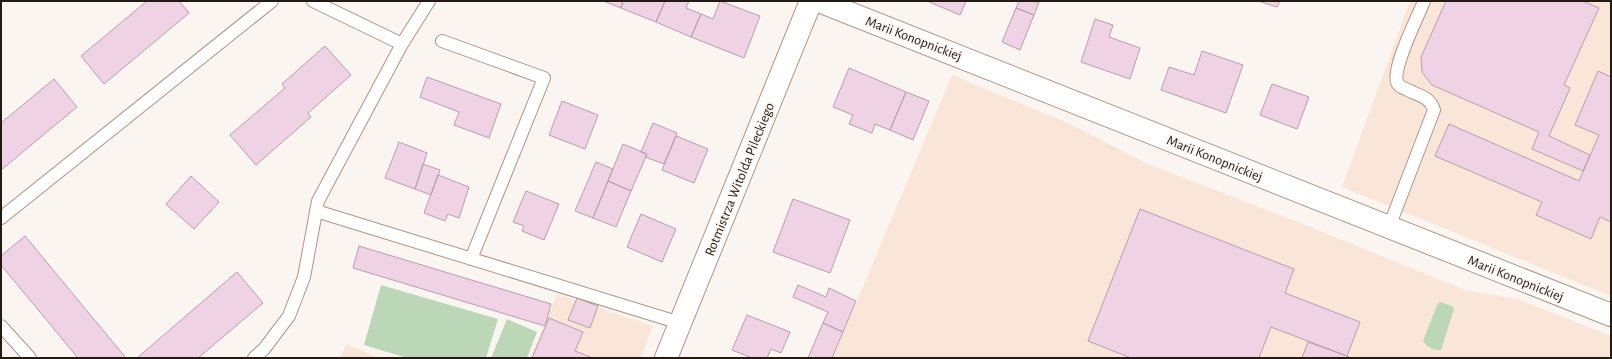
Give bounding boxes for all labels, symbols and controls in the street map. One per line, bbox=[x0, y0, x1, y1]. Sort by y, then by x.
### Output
street label: Marii Konopnickiej bbox=[864, 14, 964, 64]
street label: Rotmistrza Witolda Pileckiego bbox=[703, 101, 777, 258]
street label: Marii Konopnickiej bbox=[1165, 133, 1265, 185]
street label: Marii Konopnickiej bbox=[1466, 253, 1566, 305]

